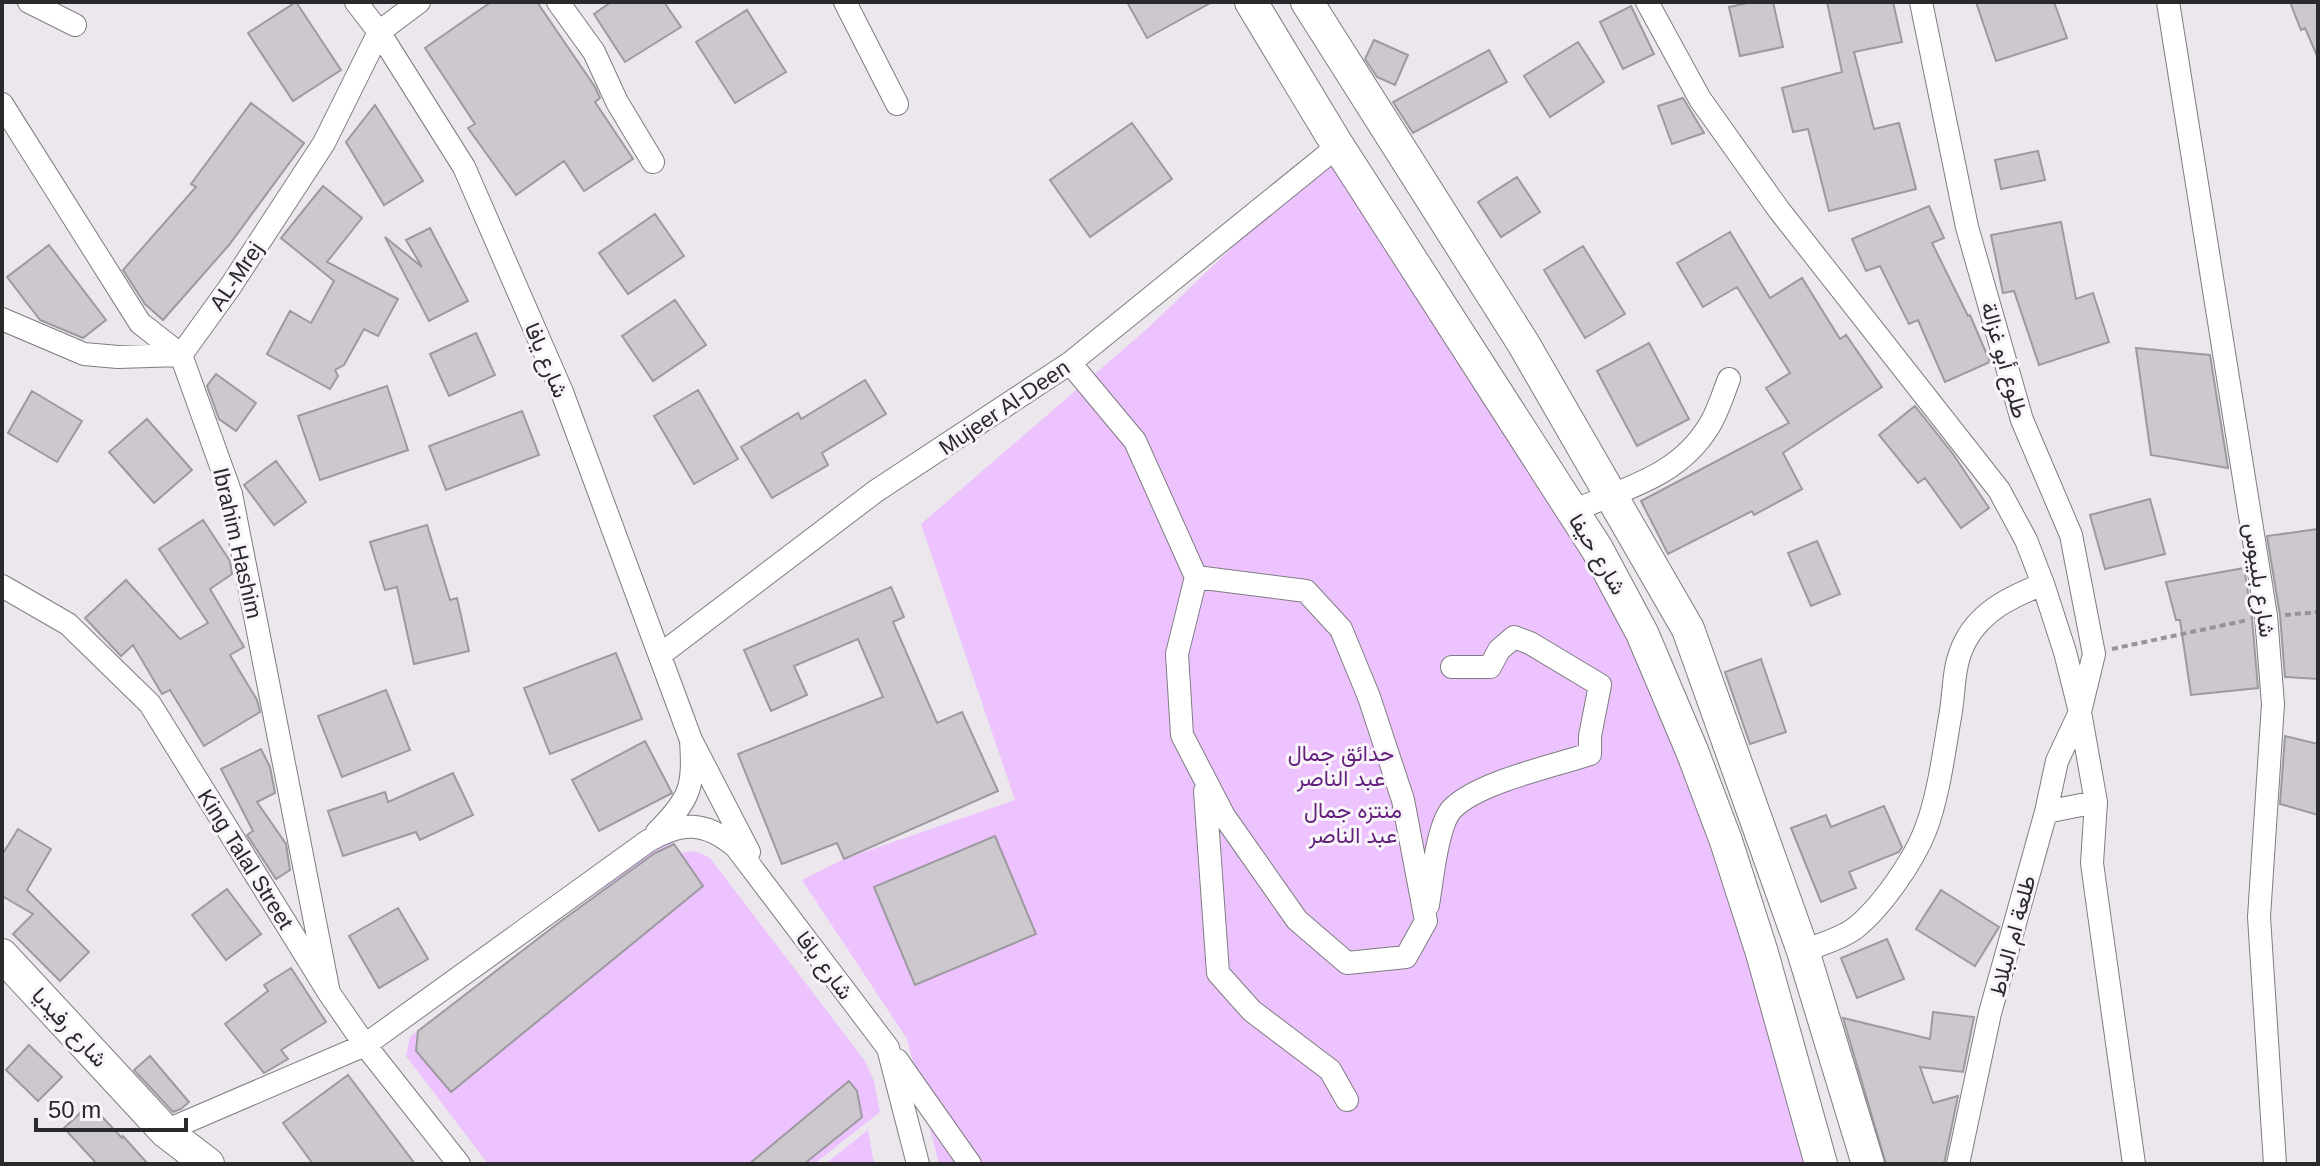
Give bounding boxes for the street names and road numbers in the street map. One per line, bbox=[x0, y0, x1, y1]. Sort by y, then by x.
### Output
street label: AL-Mrej bbox=[205, 237, 268, 315]
street label: طلوع أبو غزالة bbox=[1974, 299, 2033, 422]
street label: شارع يافا bbox=[518, 319, 573, 402]
street label: Mujeer Al-Deen bbox=[934, 355, 1074, 460]
street label: Ibrahim Hashim bbox=[208, 465, 267, 621]
street label: شارع حيفا bbox=[1562, 509, 1631, 600]
street label: شارع بليبوس bbox=[2237, 521, 2280, 639]
street label: King Talal Street bbox=[193, 785, 299, 934]
street label: طلعة ام البلاط bbox=[1984, 873, 2043, 1000]
street label: شارع يافا bbox=[789, 926, 858, 1005]
street label: شارع رفيديا bbox=[25, 983, 112, 1073]

